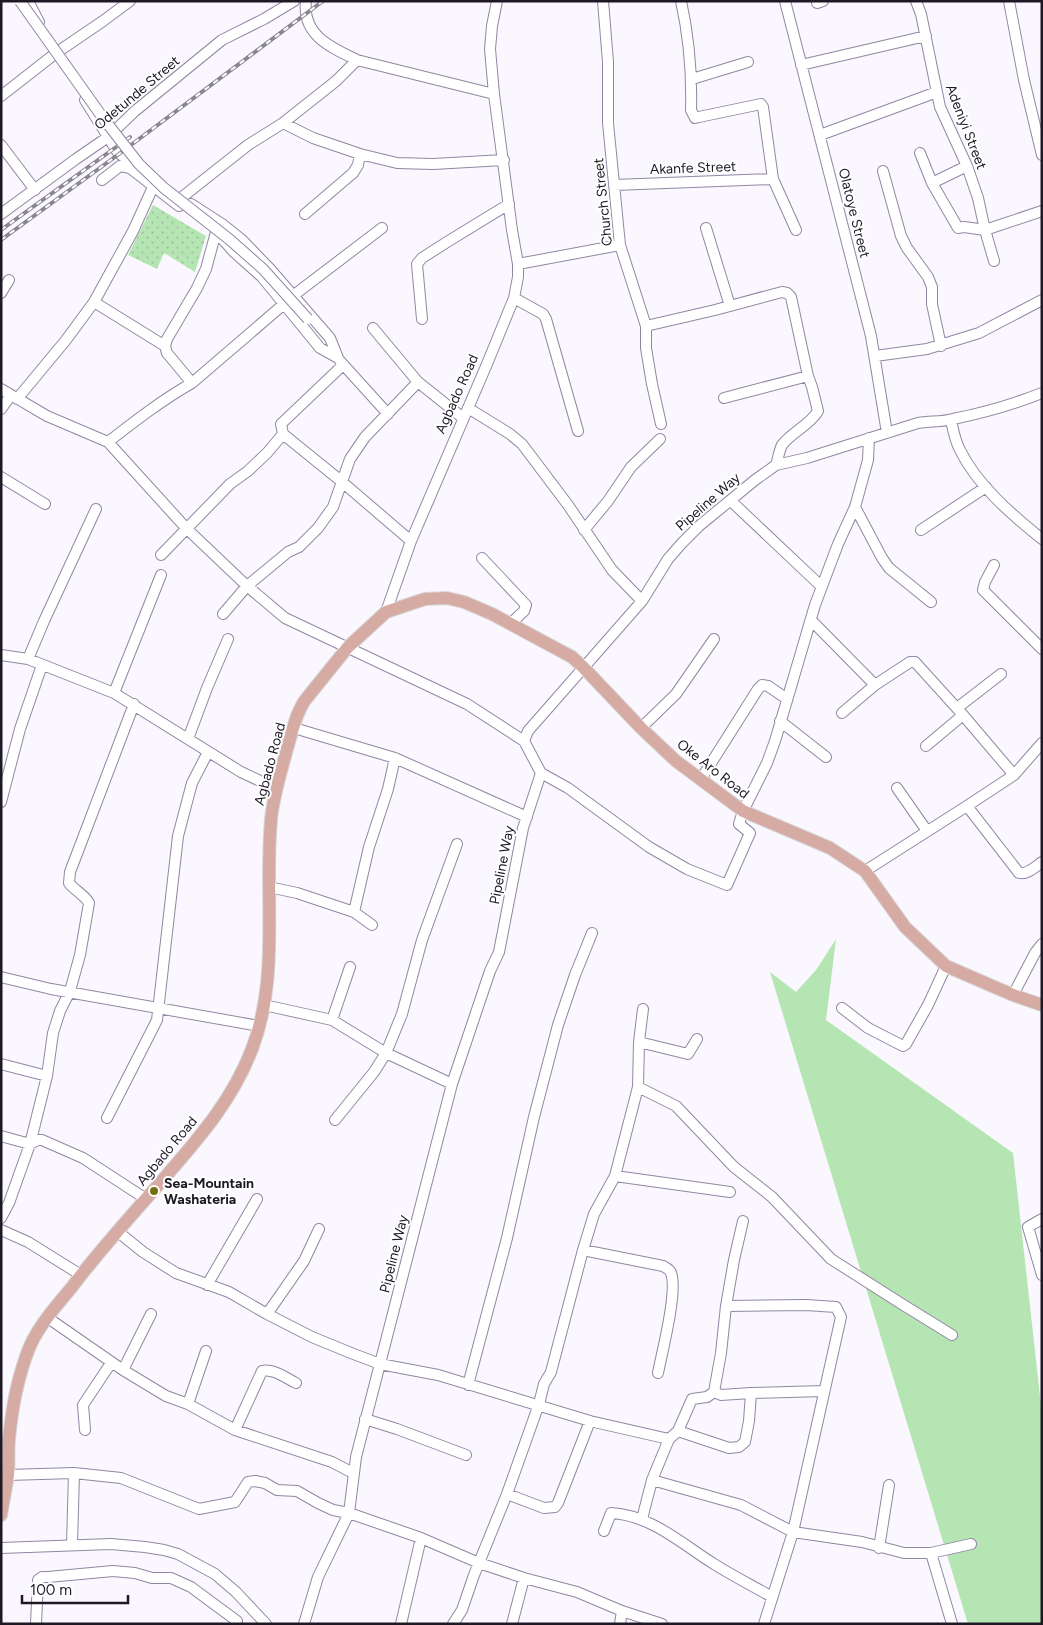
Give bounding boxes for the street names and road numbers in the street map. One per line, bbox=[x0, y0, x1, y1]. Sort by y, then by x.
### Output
street label: Odetunde Street bbox=[91, 52, 183, 134]
street label: Adeniyi Street bbox=[942, 82, 990, 172]
street label: Church Street bbox=[590, 157, 616, 247]
street label: Akanfe Street bbox=[649, 158, 737, 178]
street label: Olatoye Street bbox=[835, 166, 873, 260]
street label: Agbado Road bbox=[432, 352, 482, 436]
street label: Pipeline Way bbox=[672, 469, 744, 535]
street label: Agbado Road bbox=[251, 721, 289, 807]
street label: Oke Aro Road bbox=[674, 736, 752, 802]
street label: Pipeline Way bbox=[486, 824, 518, 906]
street label: Agbado Road bbox=[133, 1113, 201, 1189]
street label: Pipeline Way bbox=[376, 1213, 412, 1295]

